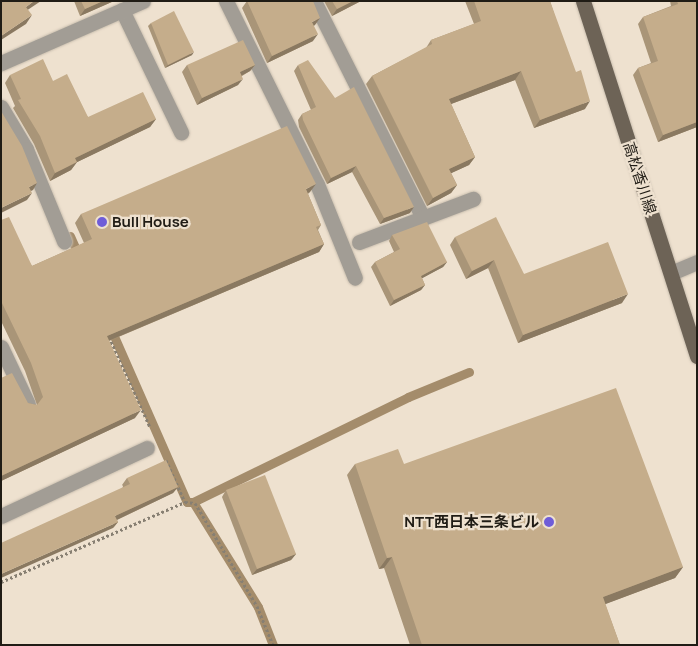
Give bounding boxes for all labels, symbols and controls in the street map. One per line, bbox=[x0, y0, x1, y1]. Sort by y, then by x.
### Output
street label: 高松香川線 bbox=[620, 140, 660, 216]
place label: Bull House bbox=[112, 213, 189, 231]
marker: Bull House bbox=[96, 216, 108, 228]
place label: NTT西日本三条ビル bbox=[404, 513, 539, 531]
marker: NTT西日本三条ビル bbox=[543, 516, 555, 528]

